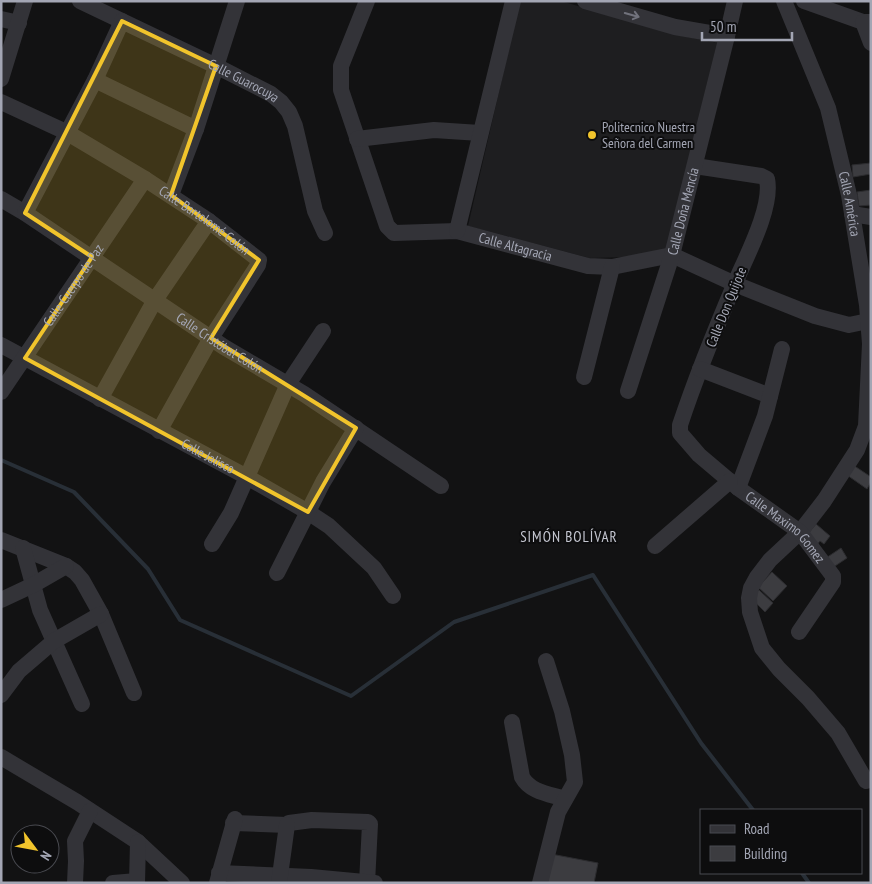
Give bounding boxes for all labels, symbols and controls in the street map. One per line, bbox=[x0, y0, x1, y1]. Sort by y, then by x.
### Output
one-way arrow bbox=[624, 10, 640, 20]
scale bar bbox=[702, 10, 792, 42]
text: 50 m bbox=[710, 17, 736, 36]
street label: Calle Guarocuya bbox=[205, 55, 283, 106]
place label: Politecnico Nuestra Señora del Carmen bbox=[602, 118, 695, 152]
marker: Politecnico Nuestra Señora del Carmen bbox=[586, 129, 598, 141]
street label: Calle Doña Mencía bbox=[663, 166, 703, 257]
street label: Calle América bbox=[835, 169, 865, 238]
street label: Calle Bartolomé Colón bbox=[155, 182, 254, 259]
street label: Calle Altagracia bbox=[477, 228, 554, 265]
street label: Calle Cuerpo de Paz bbox=[39, 240, 107, 330]
street label: Calle Don Quijote bbox=[702, 264, 750, 350]
street label: Calle Cristóbal Colón bbox=[173, 308, 267, 377]
street label: Calle Jalisco bbox=[178, 434, 238, 478]
street label: Calle Maximo Gomez bbox=[742, 487, 829, 567]
district label: SIMÓN BOLÍVAR bbox=[520, 527, 618, 546]
legend bbox=[700, 809, 862, 874]
text: Road bbox=[744, 819, 770, 838]
north arrow bbox=[10, 824, 60, 874]
text: Building bbox=[744, 844, 787, 863]
text: N bbox=[36, 848, 56, 864]

